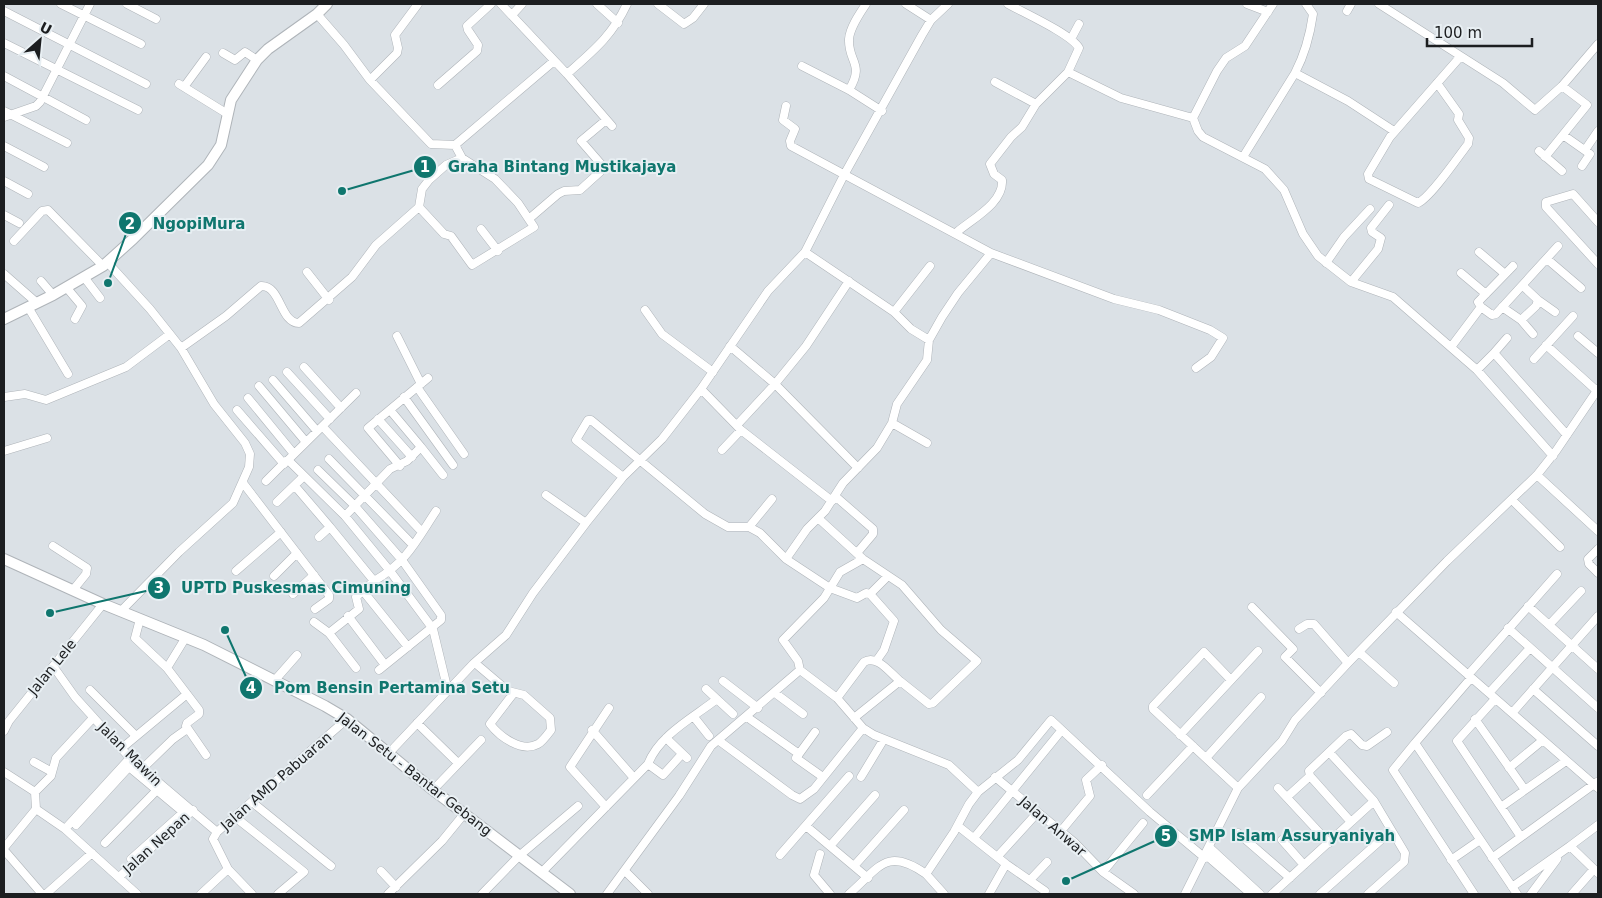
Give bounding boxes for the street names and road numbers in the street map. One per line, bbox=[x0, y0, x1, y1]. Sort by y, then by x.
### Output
street label: Jalan Lele bbox=[24, 636, 79, 699]
street label: Jalan Setu - Bantar Gebang bbox=[334, 708, 495, 839]
street label: Jalan Mawin bbox=[94, 718, 165, 789]
street label: Jalan AMD Pabuaran bbox=[217, 729, 335, 834]
street label: Jalan Anwar bbox=[1016, 792, 1090, 859]
street label: Jalan Nepan bbox=[119, 809, 193, 878]

